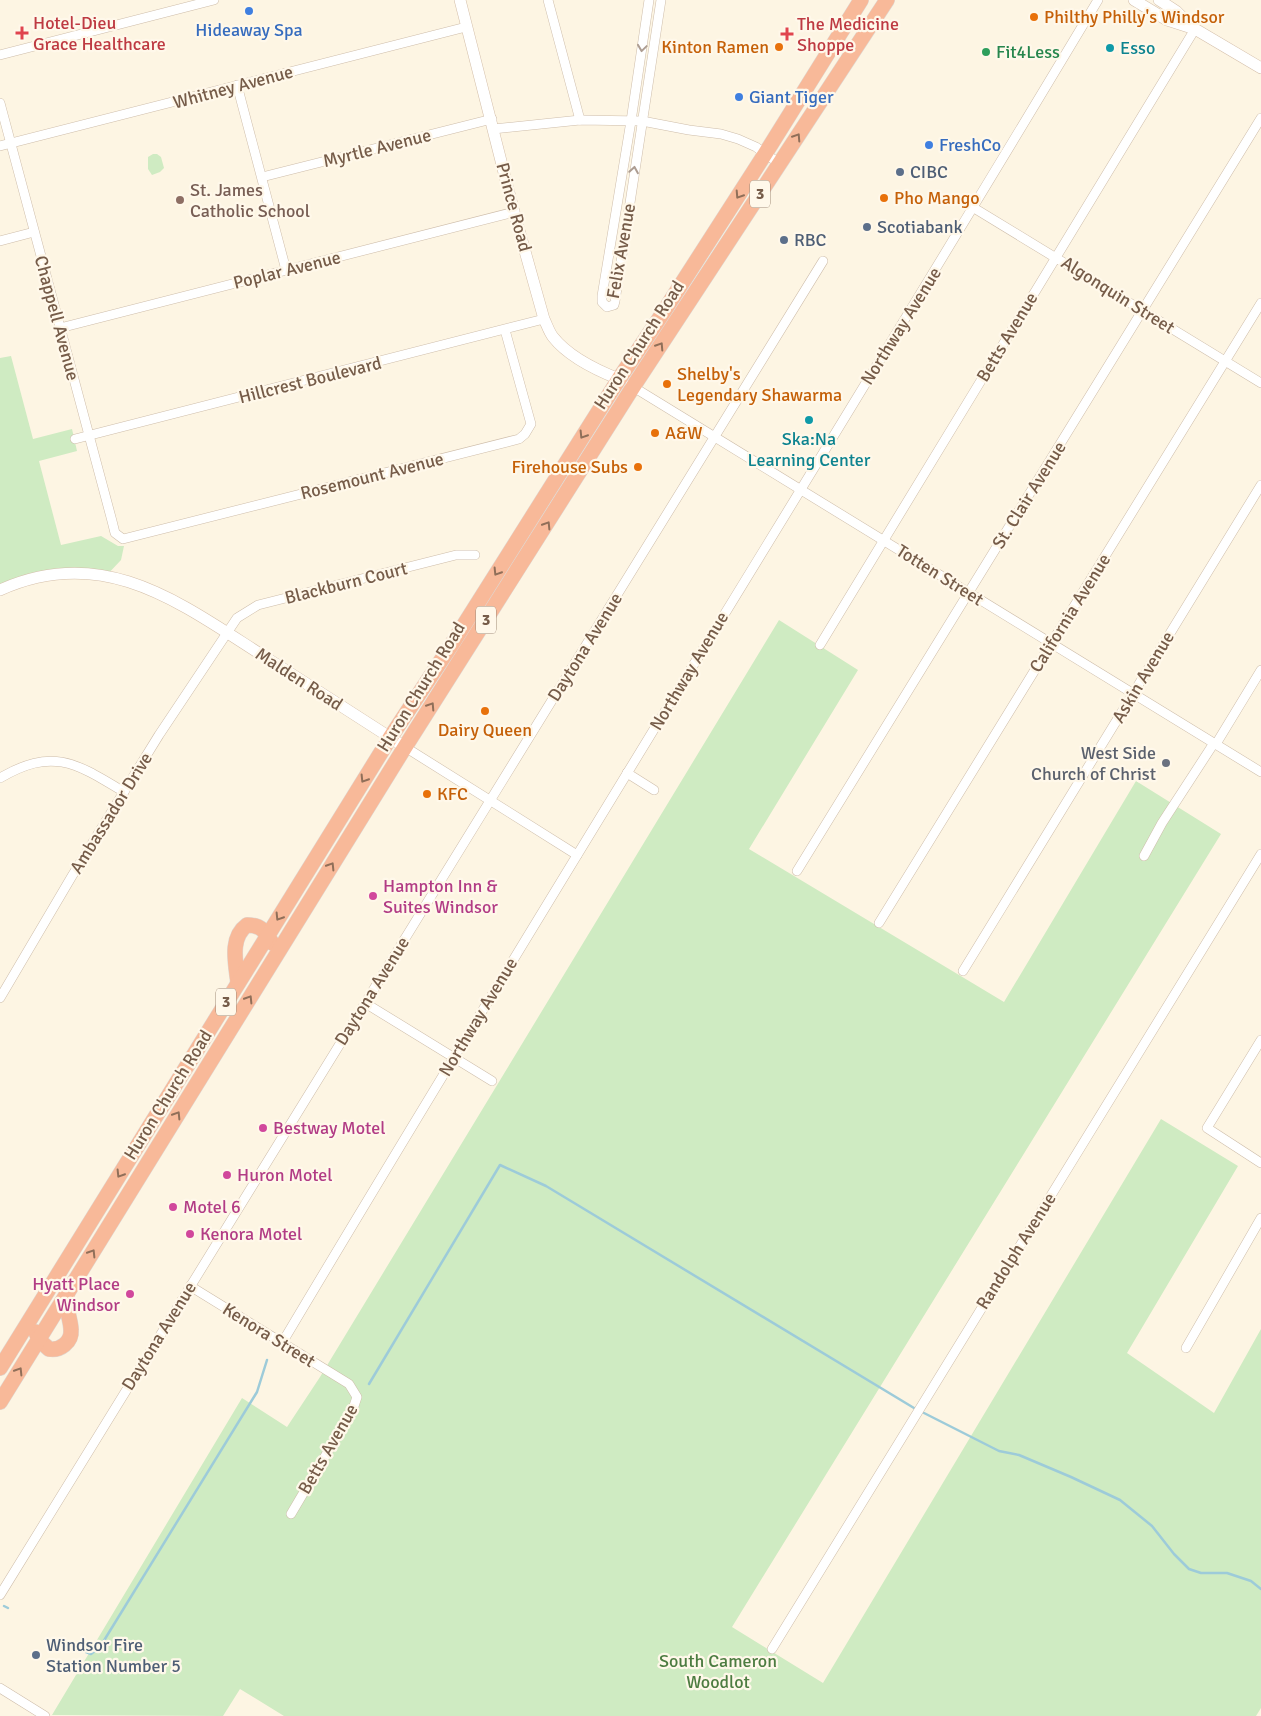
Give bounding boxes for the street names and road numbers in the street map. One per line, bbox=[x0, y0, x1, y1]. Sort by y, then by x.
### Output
street label: Whitney Avenue bbox=[171, 60, 295, 114]
street label: Myrtle Avenue bbox=[321, 124, 433, 172]
street label: Prince Road bbox=[492, 160, 536, 254]
road number: 3 bbox=[750, 180, 770, 208]
street label: Felix Avenue bbox=[602, 202, 640, 300]
street label: Poplar Avenue bbox=[231, 246, 343, 294]
street label: Algonquin Street bbox=[1057, 251, 1179, 339]
street label: Chappell Avenue bbox=[30, 253, 84, 383]
street label: Northway Avenue bbox=[856, 263, 946, 389]
street label: Huron Church Road bbox=[589, 277, 689, 413]
street label: Betts Avenue bbox=[972, 288, 1042, 386]
street label: Hillcrest Boulevard bbox=[236, 352, 384, 408]
street label: St. Clair Avenue bbox=[987, 437, 1071, 553]
street label: Rosemount Avenue bbox=[298, 448, 446, 504]
street label: Totten Street bbox=[892, 540, 988, 610]
street label: California Avenue bbox=[1025, 550, 1115, 676]
street label: Blackburn Court bbox=[282, 557, 410, 609]
street label: Daytona Avenue bbox=[543, 589, 627, 705]
road number: 3 bbox=[476, 606, 496, 634]
street label: Northway Avenue bbox=[645, 608, 733, 734]
street label: Huron Church Road bbox=[372, 618, 470, 756]
street label: Askin Avenue bbox=[1107, 627, 1179, 727]
street label: Malden Road bbox=[251, 643, 347, 715]
street label: Ambassador Drive bbox=[65, 748, 157, 878]
street label: Daytona Avenue bbox=[330, 933, 414, 1049]
street label: Northway Avenue bbox=[434, 954, 522, 1080]
road number: 3 bbox=[216, 989, 236, 1016]
street label: Huron Church Road bbox=[119, 1026, 217, 1164]
street label: Randolph Avenue bbox=[971, 1189, 1061, 1313]
street label: Daytona Avenue bbox=[117, 1278, 201, 1394]
street label: Kenora Street bbox=[219, 1298, 319, 1372]
street label: Betts Avenue bbox=[293, 1400, 363, 1498]

